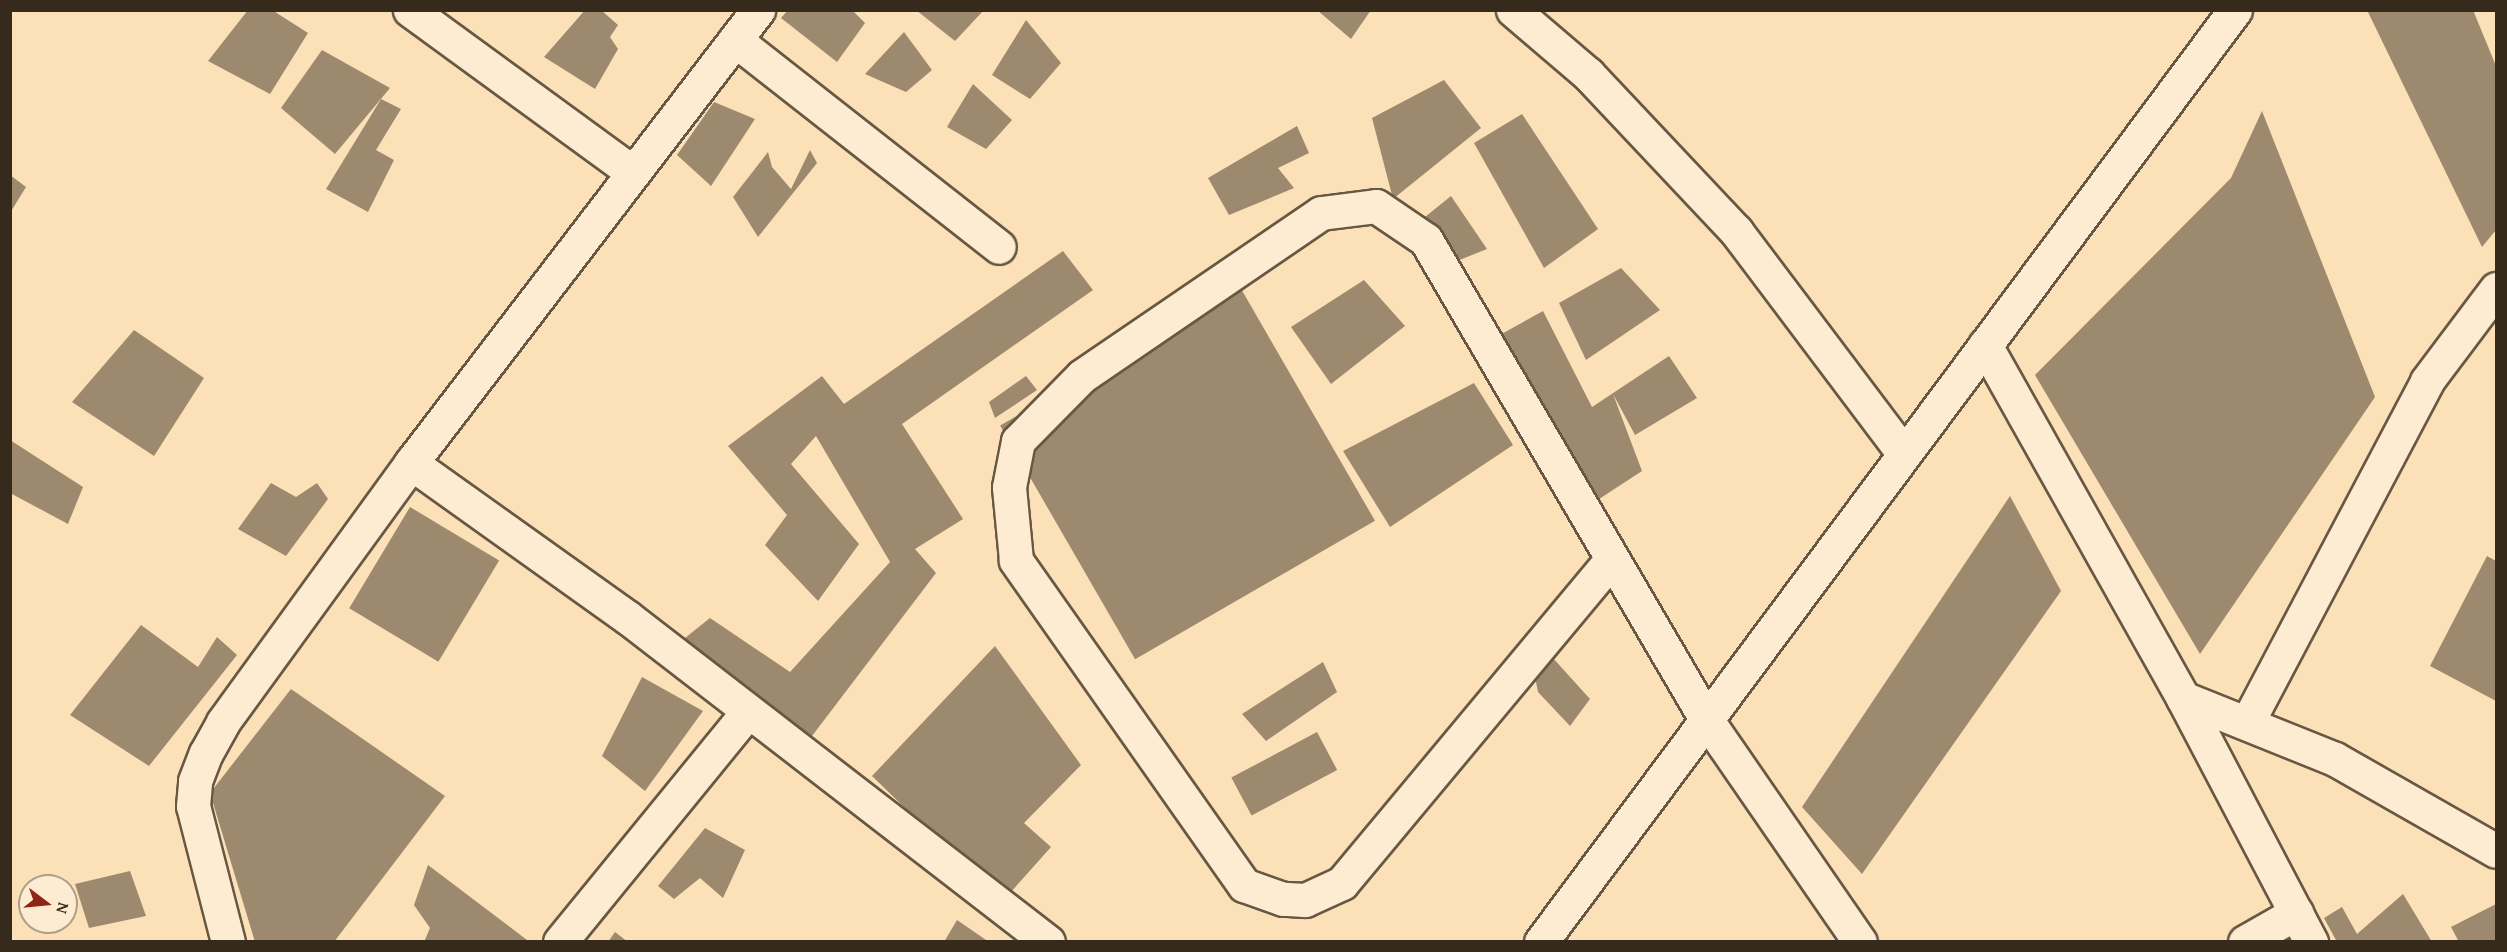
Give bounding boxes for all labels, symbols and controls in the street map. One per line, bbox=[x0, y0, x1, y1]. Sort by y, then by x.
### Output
north arrow bbox=[18, 874, 78, 934]
text: N bbox=[50, 900, 76, 917]

